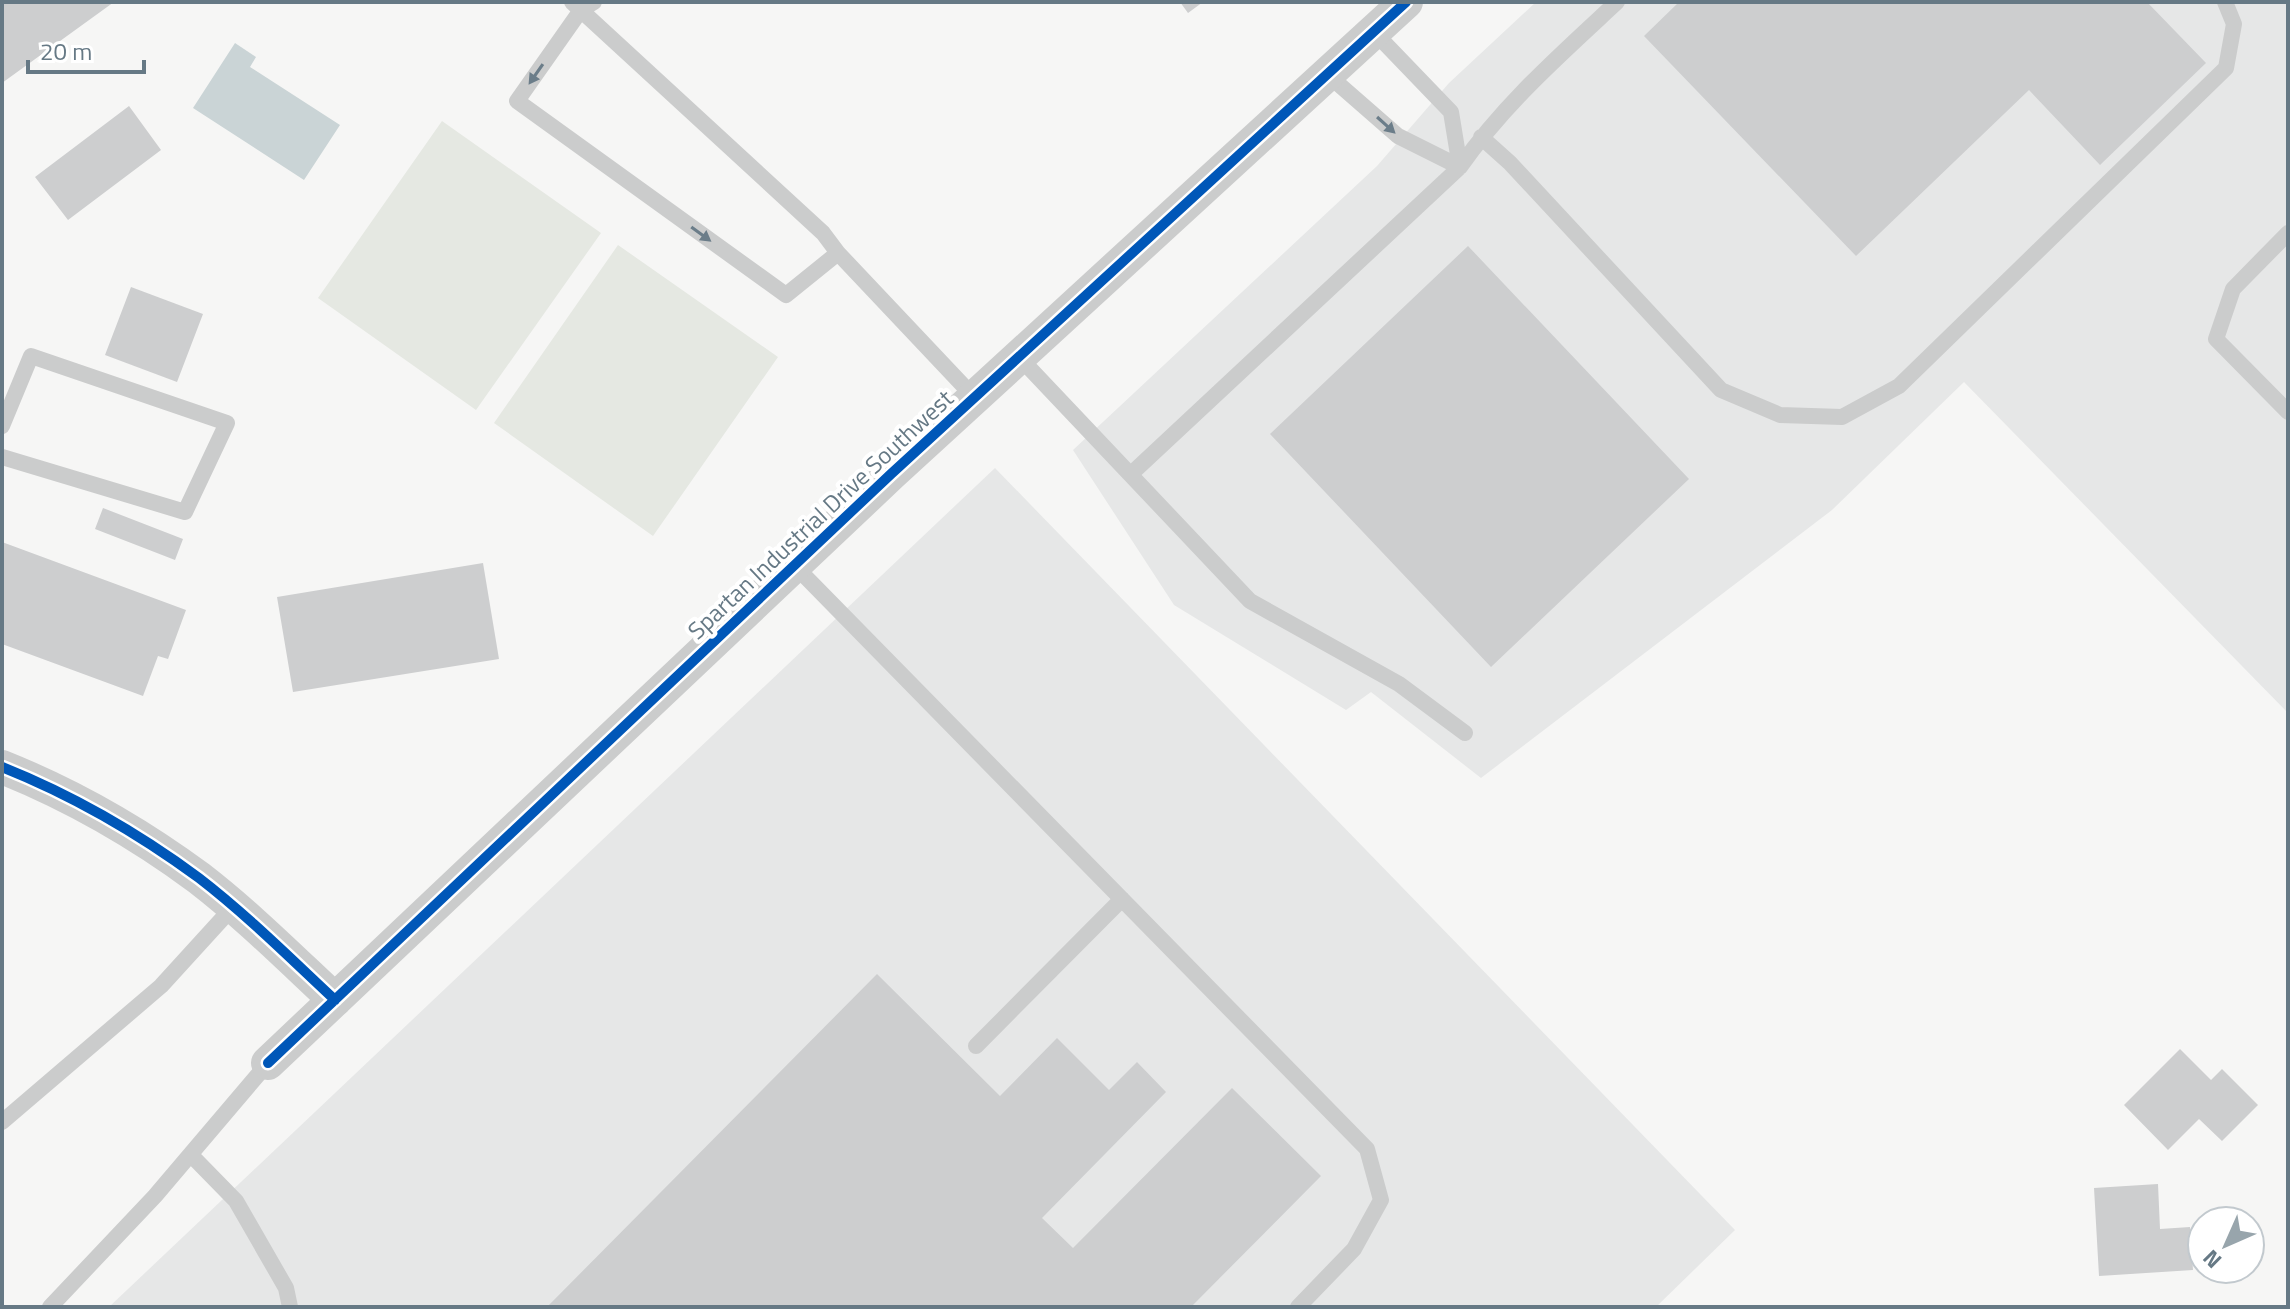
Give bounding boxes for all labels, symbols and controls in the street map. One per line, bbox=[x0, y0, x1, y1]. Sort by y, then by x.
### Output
scale bar bbox=[28, 24, 144, 74]
text: 20 m bbox=[40, 33, 92, 69]
one-way arrow bbox=[529, 64, 544, 85]
one-way arrow bbox=[1377, 116, 1396, 134]
one-way arrow bbox=[690, 226, 712, 242]
street label: Spartan Industrial Drive Southwest bbox=[679, 380, 961, 647]
north arrow bbox=[2186, 1205, 2266, 1285]
text: N bbox=[2194, 1242, 2229, 1277]

